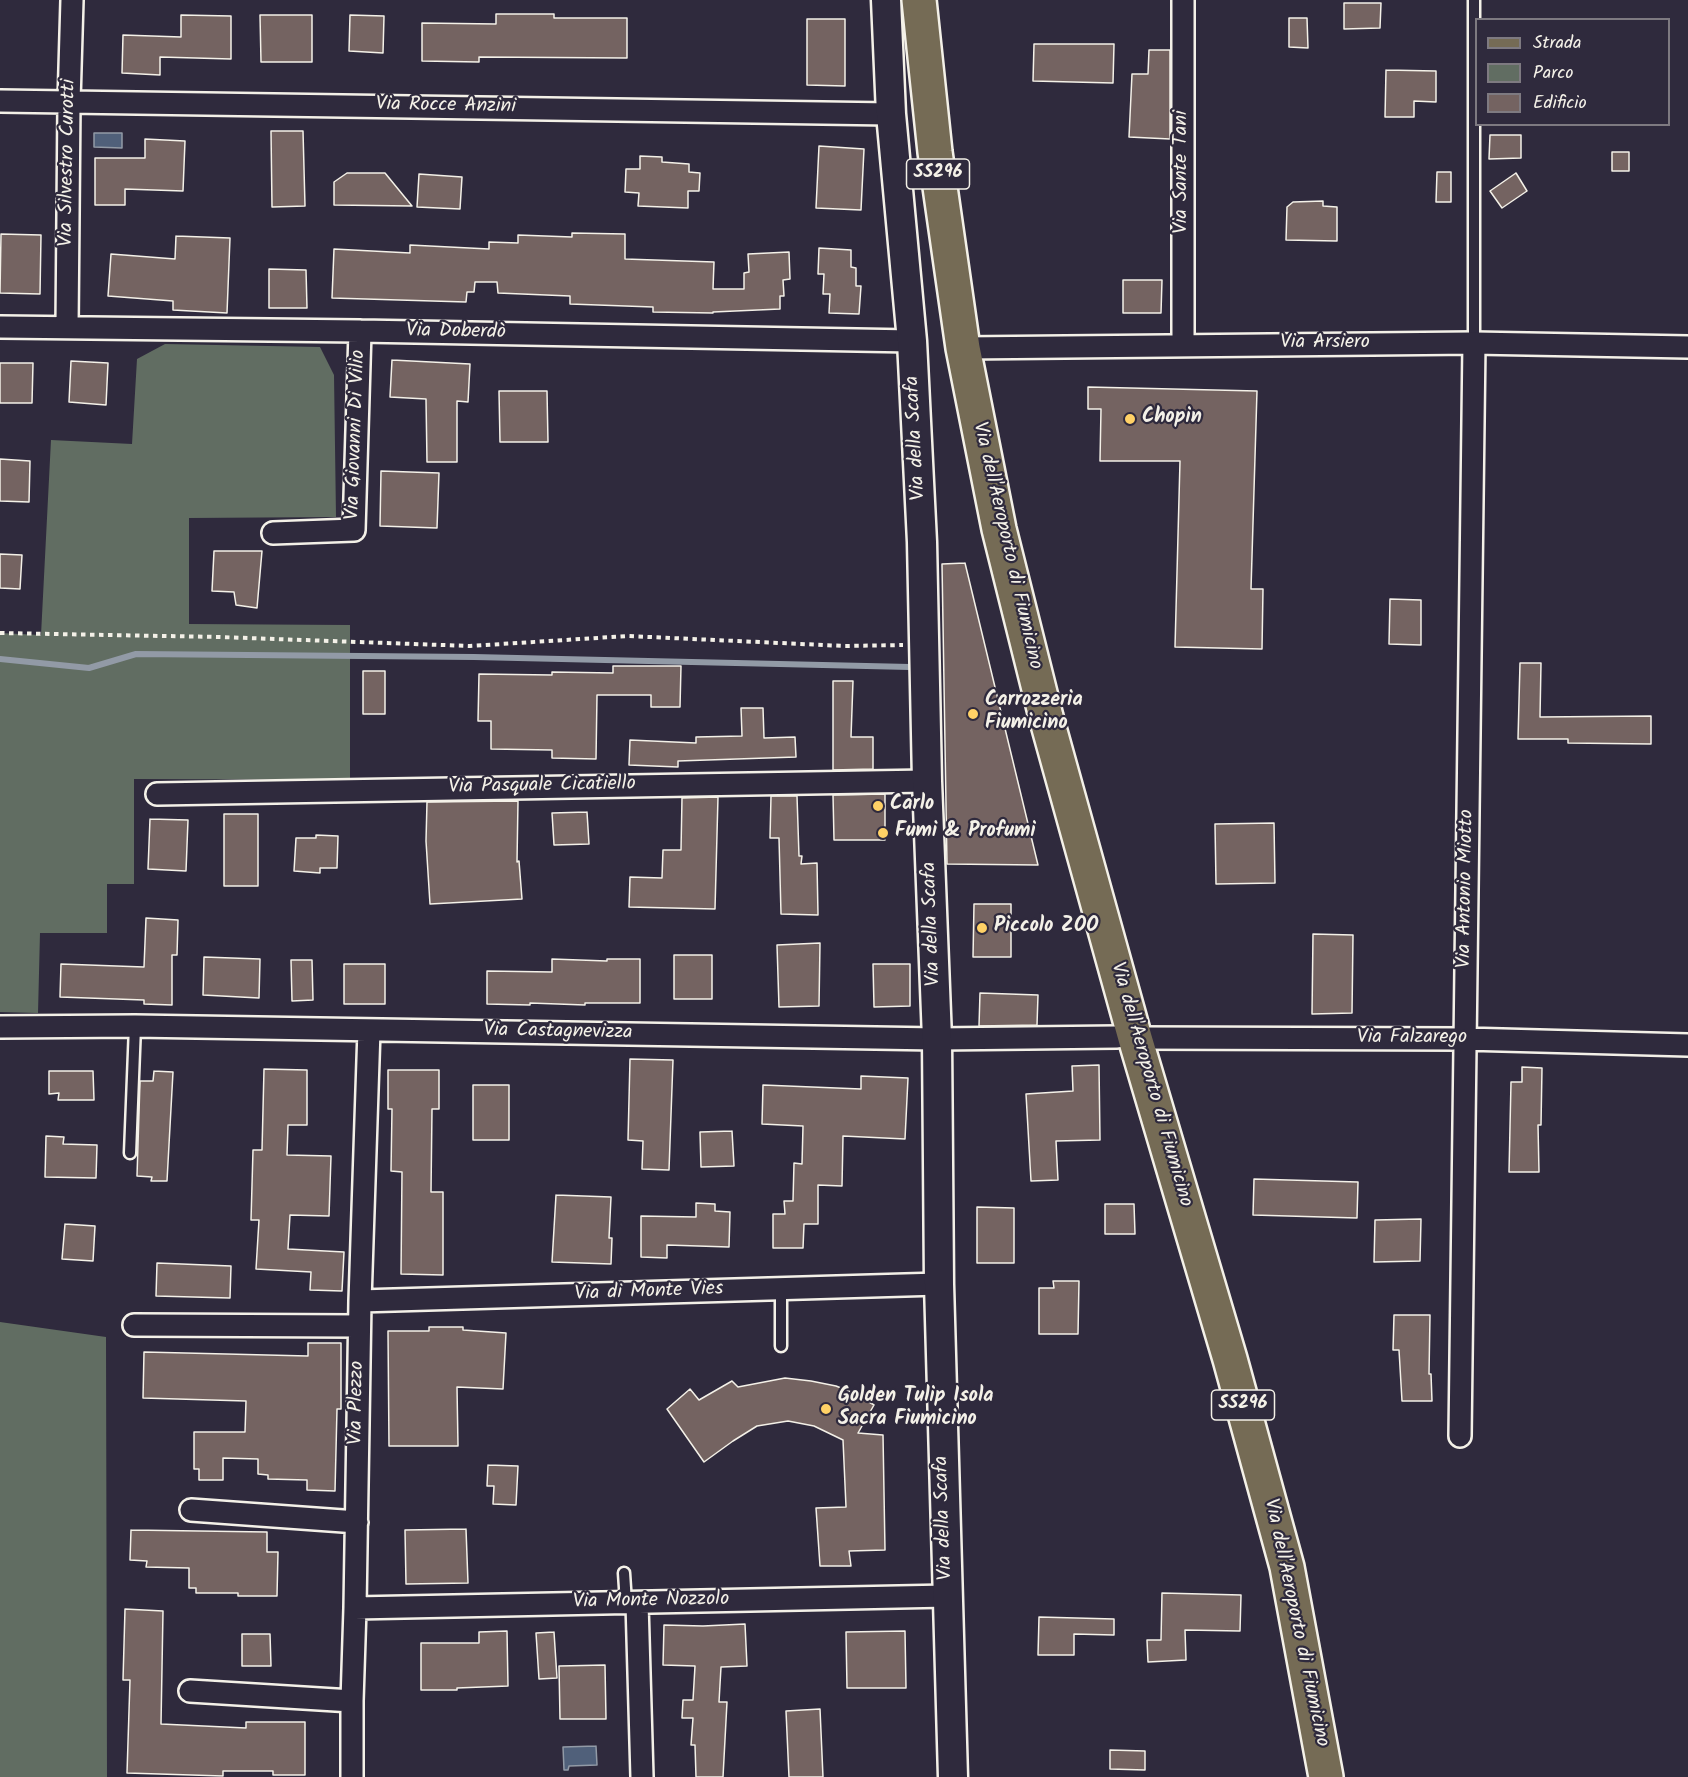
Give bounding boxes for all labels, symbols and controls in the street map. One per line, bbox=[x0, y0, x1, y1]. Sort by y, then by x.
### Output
legend bbox=[1475, 18, 1670, 126]
text: Strada bbox=[1533, 29, 1581, 58]
text: Parco bbox=[1533, 59, 1573, 88]
street label: Via Silvestro Curotti bbox=[56, 79, 82, 247]
text: Edificio bbox=[1533, 89, 1587, 118]
street label: Via Rocce Anzini bbox=[376, 94, 516, 120]
street label: Via Sante Tani bbox=[1171, 110, 1195, 234]
road number: SS296 bbox=[906, 159, 970, 189]
street label: Via Doberdò bbox=[406, 320, 506, 346]
street label: Via Arsiero bbox=[1280, 332, 1370, 356]
street label: Via Giovanni Di Vilio bbox=[342, 349, 372, 521]
street label: Via della Scafa bbox=[902, 375, 932, 501]
place label: Chopin bbox=[1142, 407, 1202, 431]
marker: Chopin bbox=[1123, 412, 1137, 426]
street label: Via dell'Aeroporto di Fiumicino bbox=[966, 420, 1046, 672]
place label: Carrozzeria Fiumicino bbox=[985, 690, 1083, 737]
marker: Carrozzeria Fiumicino bbox=[966, 707, 980, 721]
street label: Via Pasquale Cicatiello bbox=[448, 773, 636, 801]
place label: Carlo bbox=[890, 794, 934, 818]
marker: Carlo bbox=[871, 799, 885, 813]
street label: Via Antonio Miotto bbox=[1454, 809, 1480, 969]
place label: Fumi & Profumi bbox=[895, 821, 1036, 845]
marker: Fumi & Profumi bbox=[876, 826, 890, 840]
street label: Via della Scafa bbox=[919, 861, 947, 987]
place label: Piccolo ZOO bbox=[994, 916, 1099, 940]
marker: Piccolo ZOO bbox=[975, 921, 989, 935]
street label: Via dell'Aeroporto di Fiumicino bbox=[1104, 960, 1196, 1210]
street label: Via Castagnevizza bbox=[483, 1020, 633, 1046]
street label: Via Falzarego bbox=[1357, 1027, 1467, 1051]
street label: Via di Monte Vies bbox=[574, 1278, 724, 1308]
street label: Via Plezzo bbox=[345, 1361, 371, 1445]
place label: Golden Tulip Isola Sacra Fiumicino bbox=[838, 1386, 993, 1433]
road number: SS296 bbox=[1212, 1390, 1274, 1420]
marker: Golden Tulip Isola Sacra Fiumicino bbox=[819, 1402, 833, 1416]
street label: Via della Scafa bbox=[931, 1455, 959, 1581]
street label: Via dell'Aeroporto di Fiumicino bbox=[1257, 1497, 1333, 1749]
street label: Via Monte Nozzolo bbox=[573, 1589, 729, 1615]

